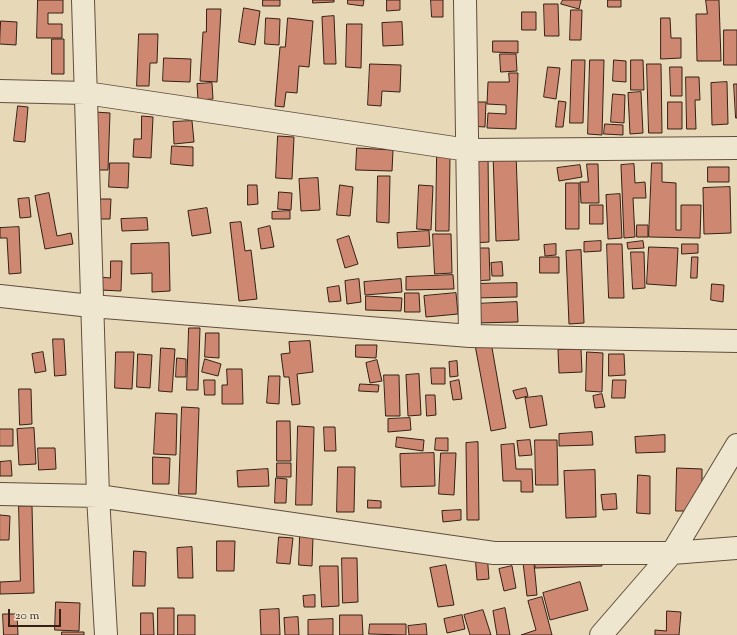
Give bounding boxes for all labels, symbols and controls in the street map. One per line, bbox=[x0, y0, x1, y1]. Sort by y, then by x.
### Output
scale bar bbox=[10, 601, 63, 627]
text: 20 m bbox=[15, 607, 39, 625]

